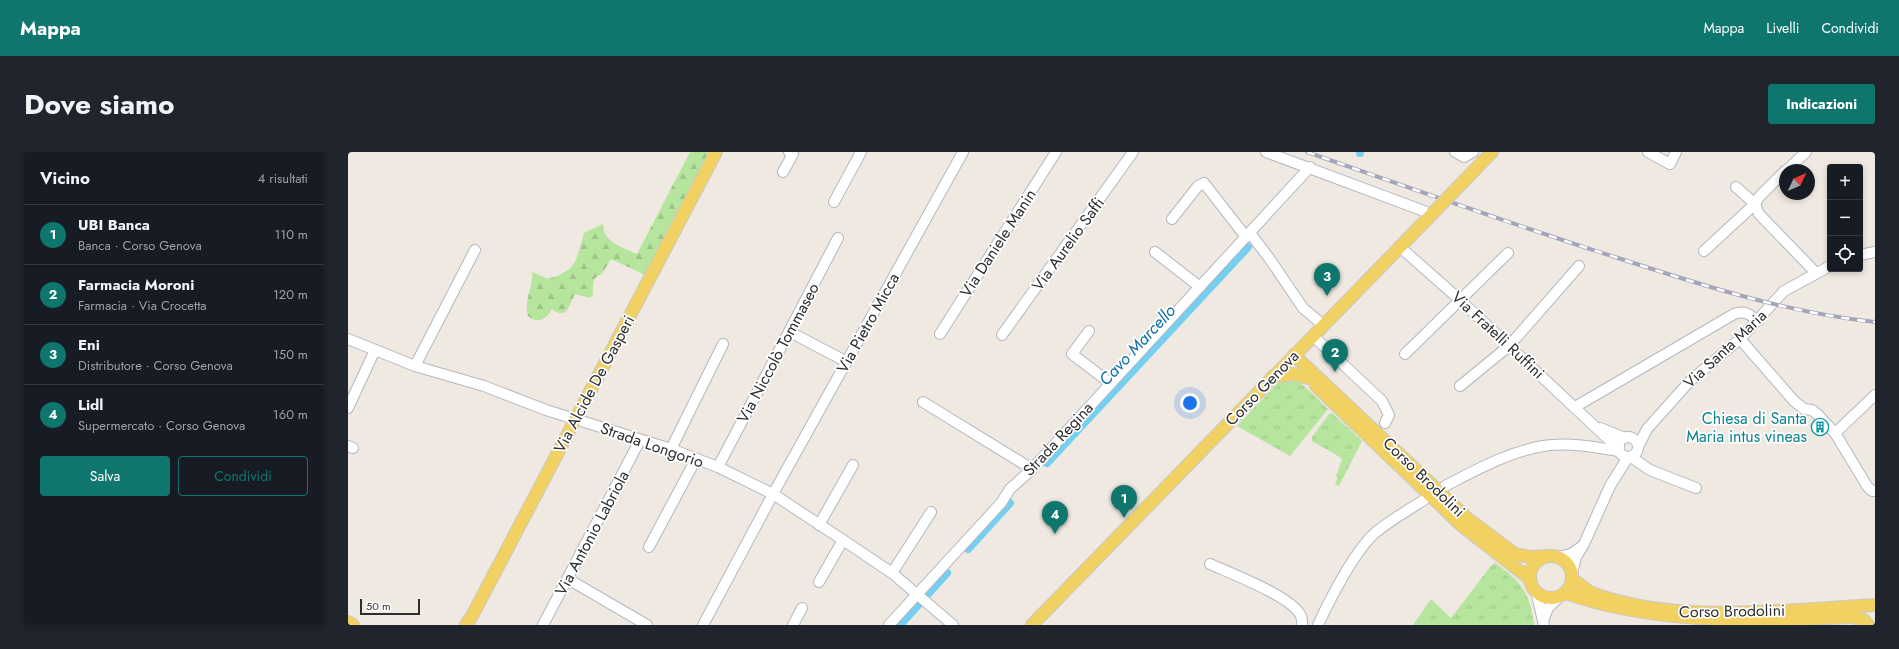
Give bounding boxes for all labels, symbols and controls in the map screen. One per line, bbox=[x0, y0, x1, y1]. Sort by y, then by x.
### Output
text: Mappa bbox=[20, 15, 81, 42]
text: Mappa bbox=[1703, 18, 1744, 38]
text: Livelli bbox=[1766, 18, 1799, 38]
text: Condividi bbox=[1821, 18, 1879, 38]
text: Dove siamo bbox=[24, 84, 174, 125]
button: Indicazioni bbox=[1768, 84, 1875, 124]
north arrow bbox=[1779, 164, 1815, 200]
map controls bbox=[1827, 164, 1863, 272]
button: + bbox=[1827, 164, 1863, 200]
text: Vicino bbox=[40, 166, 90, 190]
text: 4 risultati bbox=[258, 169, 308, 188]
street label: Via Daniele Manin bbox=[954, 184, 1042, 302]
street label: Via Aurelio Saffi bbox=[1026, 193, 1110, 295]
button: − bbox=[1827, 200, 1863, 236]
text: UBI Banca bbox=[78, 214, 150, 236]
text: 1 bbox=[50, 225, 56, 244]
text: 110 m bbox=[274, 225, 308, 244]
text: Banca · Corso Genova bbox=[78, 236, 202, 255]
button: locate bbox=[1827, 236, 1863, 272]
pin: 3 bbox=[1314, 263, 1340, 296]
street label: Via Pietro Micca bbox=[831, 269, 905, 377]
text: Farmacia Moroni bbox=[78, 274, 194, 296]
street label: Via Niccolò Tommaseo bbox=[731, 279, 825, 427]
text: 2 bbox=[49, 285, 57, 304]
text: 120 m bbox=[273, 285, 308, 304]
street label: Via Fratelli Ruffini bbox=[1446, 286, 1550, 384]
text: Farmacia · Via Crocetta bbox=[78, 296, 207, 315]
water label: Cavo Marcello bbox=[1093, 299, 1181, 391]
street label: Via Santa Maria bbox=[1678, 304, 1772, 394]
street label: Via Alcide De Gasperi bbox=[548, 311, 640, 457]
text: Eni bbox=[78, 334, 100, 356]
pin: 2 bbox=[1322, 339, 1348, 372]
text: 3 bbox=[49, 345, 57, 364]
text: 150 m bbox=[273, 345, 308, 364]
street label: Corso Genova bbox=[1220, 345, 1304, 431]
text: Distributore · Corso Genova bbox=[78, 356, 233, 375]
your location bbox=[1180, 393, 1200, 413]
text: Lidl bbox=[78, 394, 103, 416]
street label: Strada Regina bbox=[1018, 397, 1098, 481]
text: 4 bbox=[48, 405, 58, 424]
text: 160 m bbox=[273, 405, 308, 424]
place label: Chiesa di Santa Maria intus vineas bbox=[1686, 407, 1807, 448]
text: Supermercato · Corso Genova bbox=[78, 416, 245, 435]
street label: Strada Longorio bbox=[597, 417, 707, 474]
building icon: Chiesa di Santa Maria intus vineas bbox=[1810, 417, 1830, 437]
street label: Corso Brodolini bbox=[1378, 432, 1470, 522]
button: Salva bbox=[40, 456, 170, 496]
button: Condividi bbox=[178, 456, 308, 496]
street label: Via Antonio Labriola bbox=[549, 466, 635, 600]
pin: 1 bbox=[1111, 485, 1137, 518]
pin: 4 bbox=[1042, 501, 1068, 534]
scale bar bbox=[360, 597, 420, 616]
text: 50 m bbox=[366, 598, 391, 614]
street label: Corso Brodolini bbox=[1679, 599, 1785, 623]

